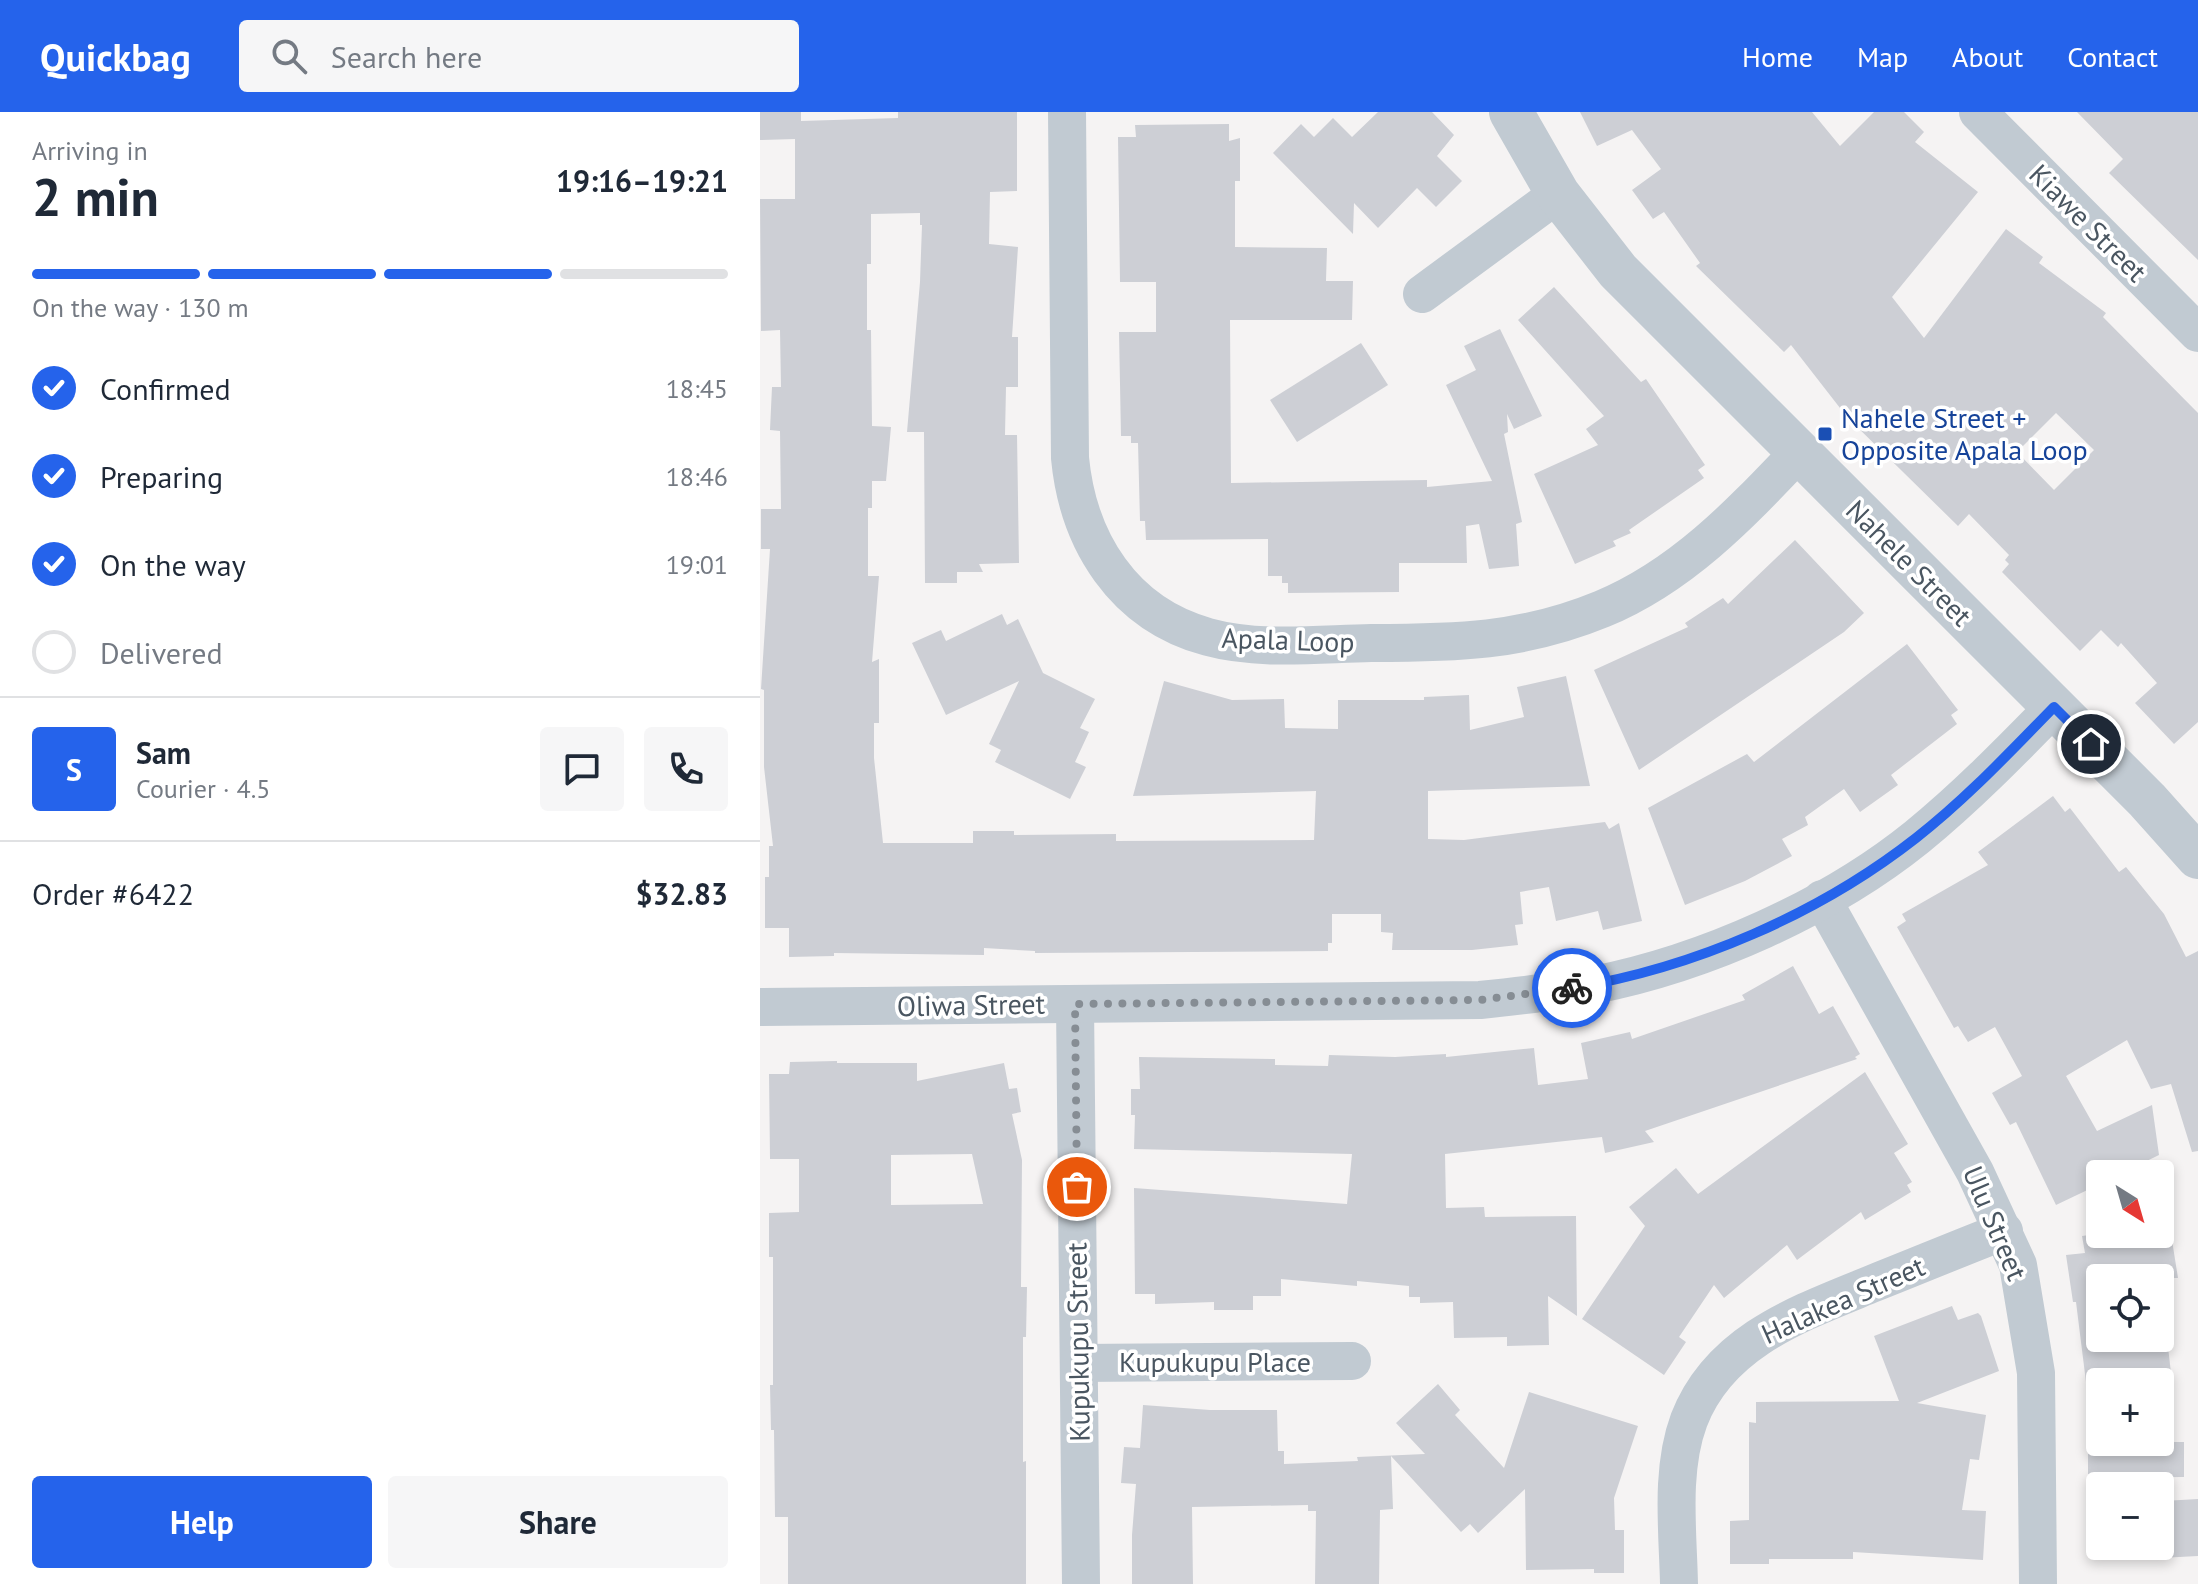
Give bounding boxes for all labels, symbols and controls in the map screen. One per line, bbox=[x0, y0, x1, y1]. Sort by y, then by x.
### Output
search box bbox=[239, 20, 799, 92]
text: Quickbag bbox=[40, 32, 191, 81]
icon: search bbox=[267, 34, 311, 78]
text: Search here bbox=[331, 37, 482, 76]
text: Home bbox=[1742, 38, 1813, 75]
text: Map bbox=[1857, 38, 1908, 75]
text: About bbox=[1952, 38, 2023, 75]
text: Contact bbox=[2067, 38, 2158, 75]
text: Arriving in bbox=[32, 134, 148, 167]
street label: Kiawe Street bbox=[2022, 156, 2156, 290]
text: 19:16–19:21 bbox=[556, 161, 728, 200]
text: 2 min bbox=[32, 163, 159, 230]
text: On the way · 130 m bbox=[32, 291, 249, 324]
icon: check bbox=[32, 366, 76, 410]
text: Confirmed bbox=[100, 369, 231, 408]
text: 18:45 bbox=[666, 372, 728, 405]
place label: Nahele Street + Opposite Apala Loop bbox=[1841, 399, 2088, 468]
marker: Nahele Street + Opposite Apala Loop bbox=[1816, 425, 1834, 443]
icon: check bbox=[32, 454, 76, 498]
text: Preparing bbox=[100, 457, 223, 496]
text: 18:46 bbox=[666, 460, 728, 493]
street label: Nahele Street bbox=[1838, 492, 1981, 634]
icon: check bbox=[32, 542, 76, 586]
text: On the way bbox=[100, 545, 246, 584]
text: 19:01 bbox=[666, 548, 728, 581]
street label: Apala Loop bbox=[1221, 619, 1355, 660]
text: Delivered bbox=[100, 633, 223, 672]
pin bbox=[2057, 710, 2125, 778]
icon: home bbox=[2069, 722, 2113, 766]
button: chat bbox=[540, 727, 624, 811]
button: phone bbox=[644, 727, 728, 811]
text: Sam bbox=[136, 733, 191, 772]
text: S bbox=[66, 750, 82, 789]
text: Courier · 4.5 bbox=[136, 772, 270, 805]
text: Order #6422 bbox=[32, 874, 194, 913]
text: $32.83 bbox=[636, 874, 728, 913]
courier bbox=[1532, 948, 1612, 1028]
icon: bike bbox=[1550, 966, 1594, 1010]
street label: Oliwa Street bbox=[897, 985, 1046, 1024]
pin bbox=[1043, 1153, 1111, 1221]
street label: Ulu Street bbox=[1955, 1160, 2036, 1286]
north arrow bbox=[2086, 1160, 2174, 1248]
map controls bbox=[2086, 1160, 2174, 1560]
icon: bag bbox=[1055, 1165, 1099, 1209]
street label: Kupukupu Street bbox=[1057, 1242, 1098, 1442]
street label: Halakea Street bbox=[1755, 1247, 1931, 1352]
button: locate bbox=[2086, 1264, 2174, 1352]
street label: Kupukupu Place bbox=[1119, 1343, 1311, 1380]
button: + bbox=[2086, 1368, 2174, 1456]
button: − bbox=[2086, 1472, 2174, 1560]
button: Help bbox=[32, 1476, 372, 1568]
button: Share bbox=[388, 1476, 728, 1568]

